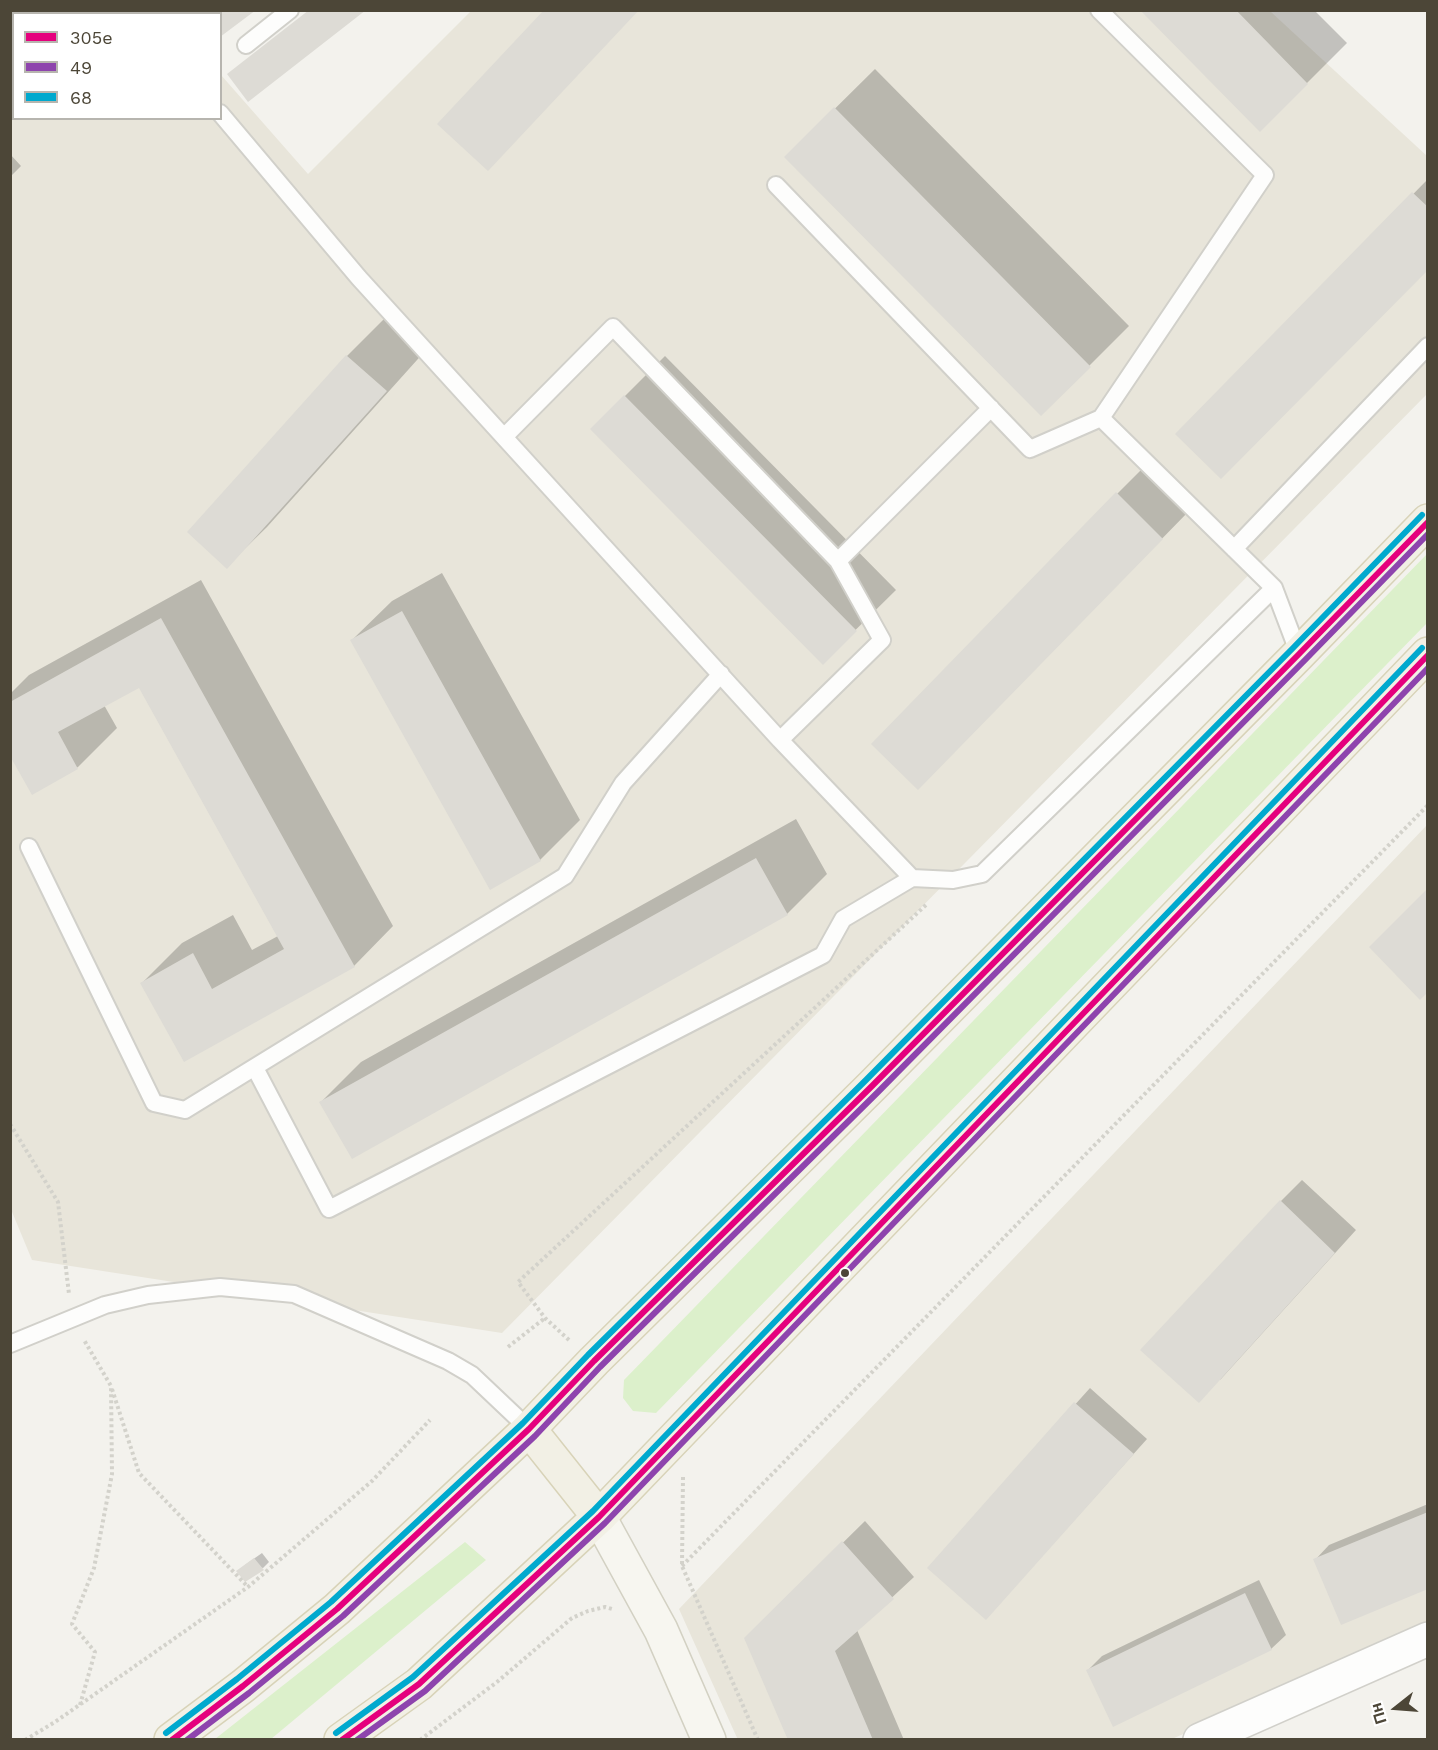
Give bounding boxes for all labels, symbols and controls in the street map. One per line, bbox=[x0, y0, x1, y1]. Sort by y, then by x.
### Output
legend bbox=[12, 12, 222, 120]
text: 305e bbox=[70, 27, 113, 48]
text: 49 bbox=[70, 57, 92, 78]
text: 68 bbox=[70, 87, 92, 108]
unlabelled marker bbox=[839, 1267, 851, 1279]
north arrow bbox=[1366, 1678, 1426, 1738]
text: Пн bbox=[1366, 1701, 1390, 1726]

